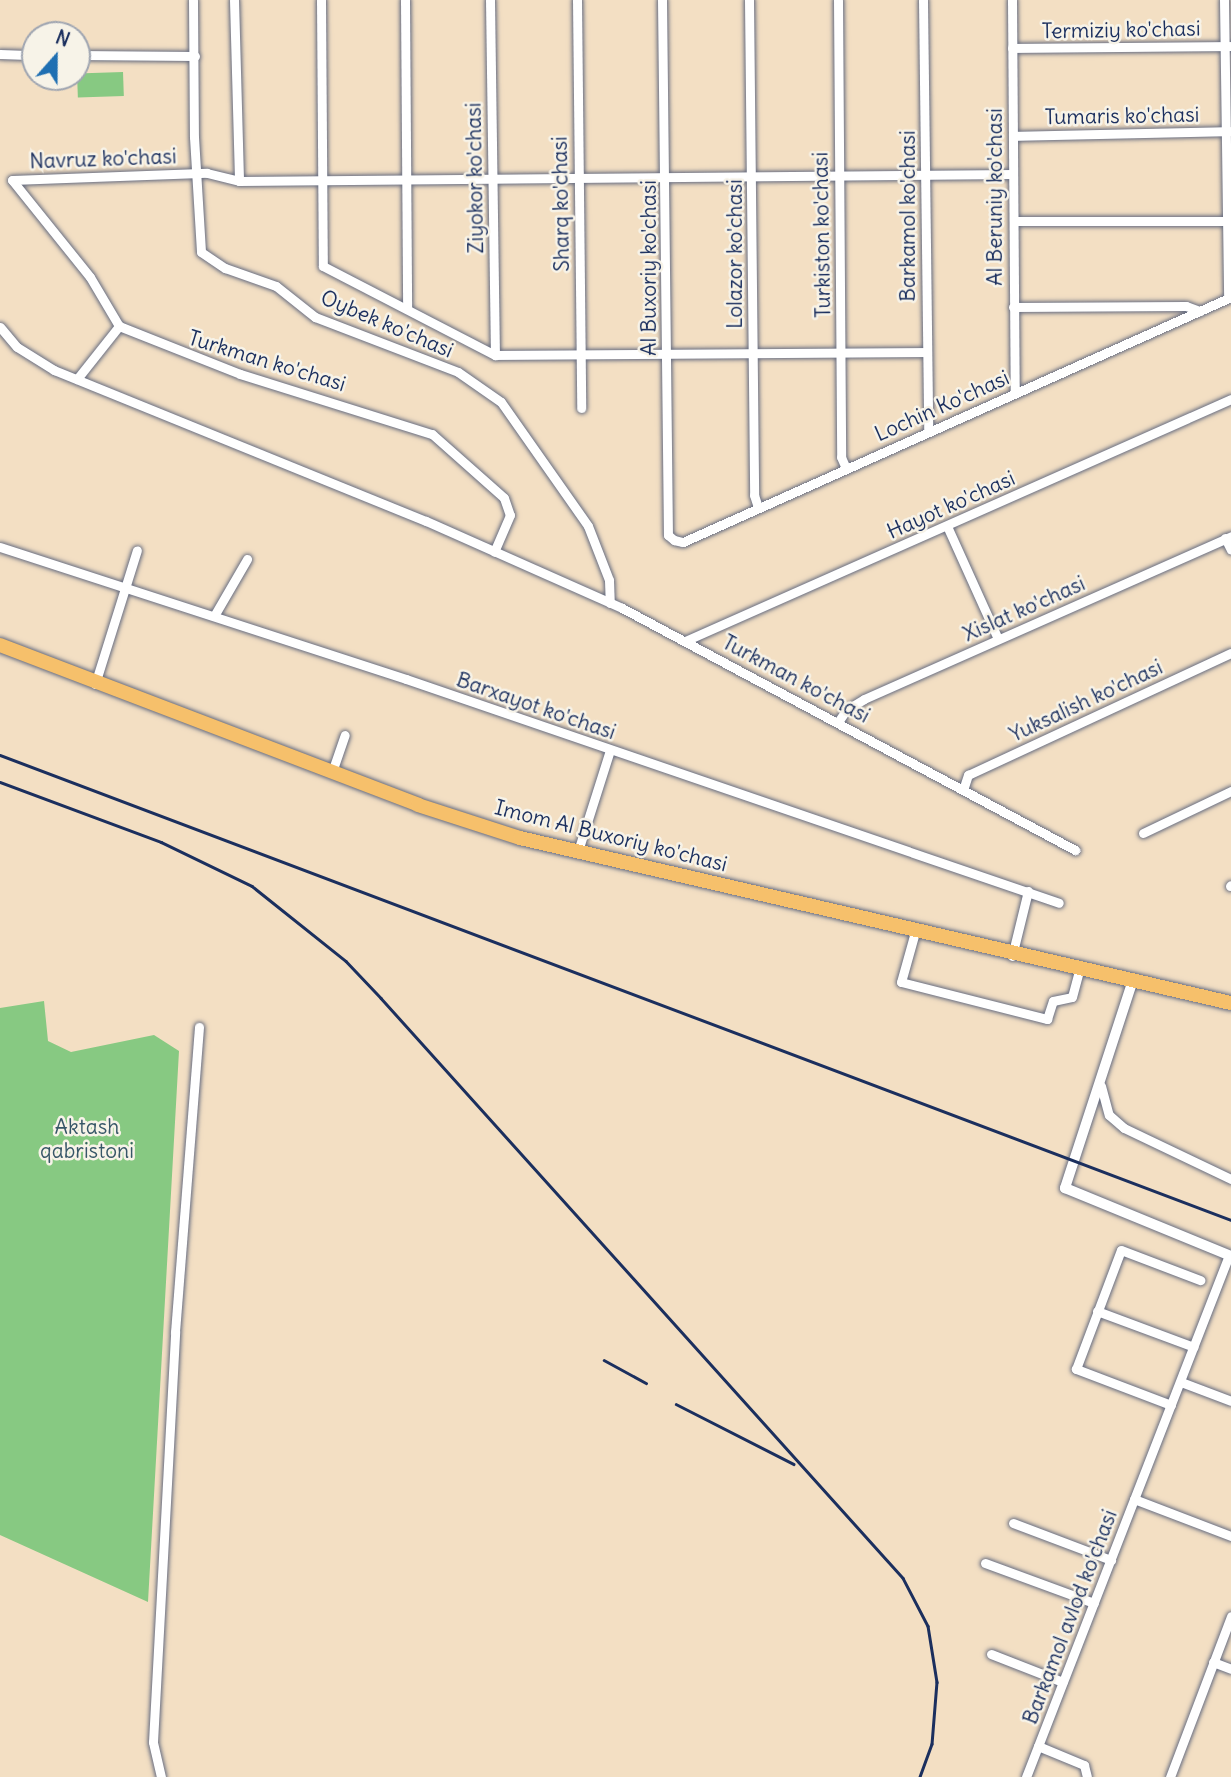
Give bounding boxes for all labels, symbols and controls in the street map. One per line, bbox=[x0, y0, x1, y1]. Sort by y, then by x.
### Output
street label: Termiziy ko'chasi bbox=[1041, 16, 1201, 44]
north arrow bbox=[21, 21, 91, 91]
text: N bbox=[52, 25, 73, 52]
street label: Ziyokor ko'chasi bbox=[461, 102, 489, 254]
street label: Tumaris ko'chasi bbox=[1044, 102, 1200, 130]
street label: Al Beruniy ko'chasi bbox=[982, 108, 1008, 286]
street label: Barkamol ko'chasi bbox=[895, 130, 921, 302]
street label: Sharq ko'chasi bbox=[547, 136, 575, 272]
street label: Navruz ko'chasi bbox=[29, 144, 177, 174]
street label: Turkiston ko'chasi bbox=[808, 152, 836, 318]
street label: Lolazor ko'chasi bbox=[722, 179, 748, 329]
street label: Al Buxoriy ko'chasi bbox=[636, 180, 662, 356]
street label: Oybek ko'chasi bbox=[317, 285, 457, 363]
street label: Turkman ko'chasi bbox=[185, 325, 349, 397]
street label: Lochin Ko'chasi bbox=[871, 365, 1013, 447]
street label: Hayot ko'chasi bbox=[883, 466, 1019, 544]
street label: Xislat ko'chasi bbox=[959, 571, 1089, 647]
street label: Turkman ko'chasi bbox=[718, 630, 874, 728]
street label: Yuksalish ko'chasi bbox=[1006, 655, 1166, 747]
street label: Barxayot ko'chasi bbox=[453, 667, 619, 745]
street label: Imom Al Buxoriy ko'chasi bbox=[492, 795, 730, 877]
park label: Aktash qabristoni bbox=[40, 1114, 134, 1164]
street label: Barkamol avlod ko'chasi bbox=[1017, 1506, 1123, 1728]

